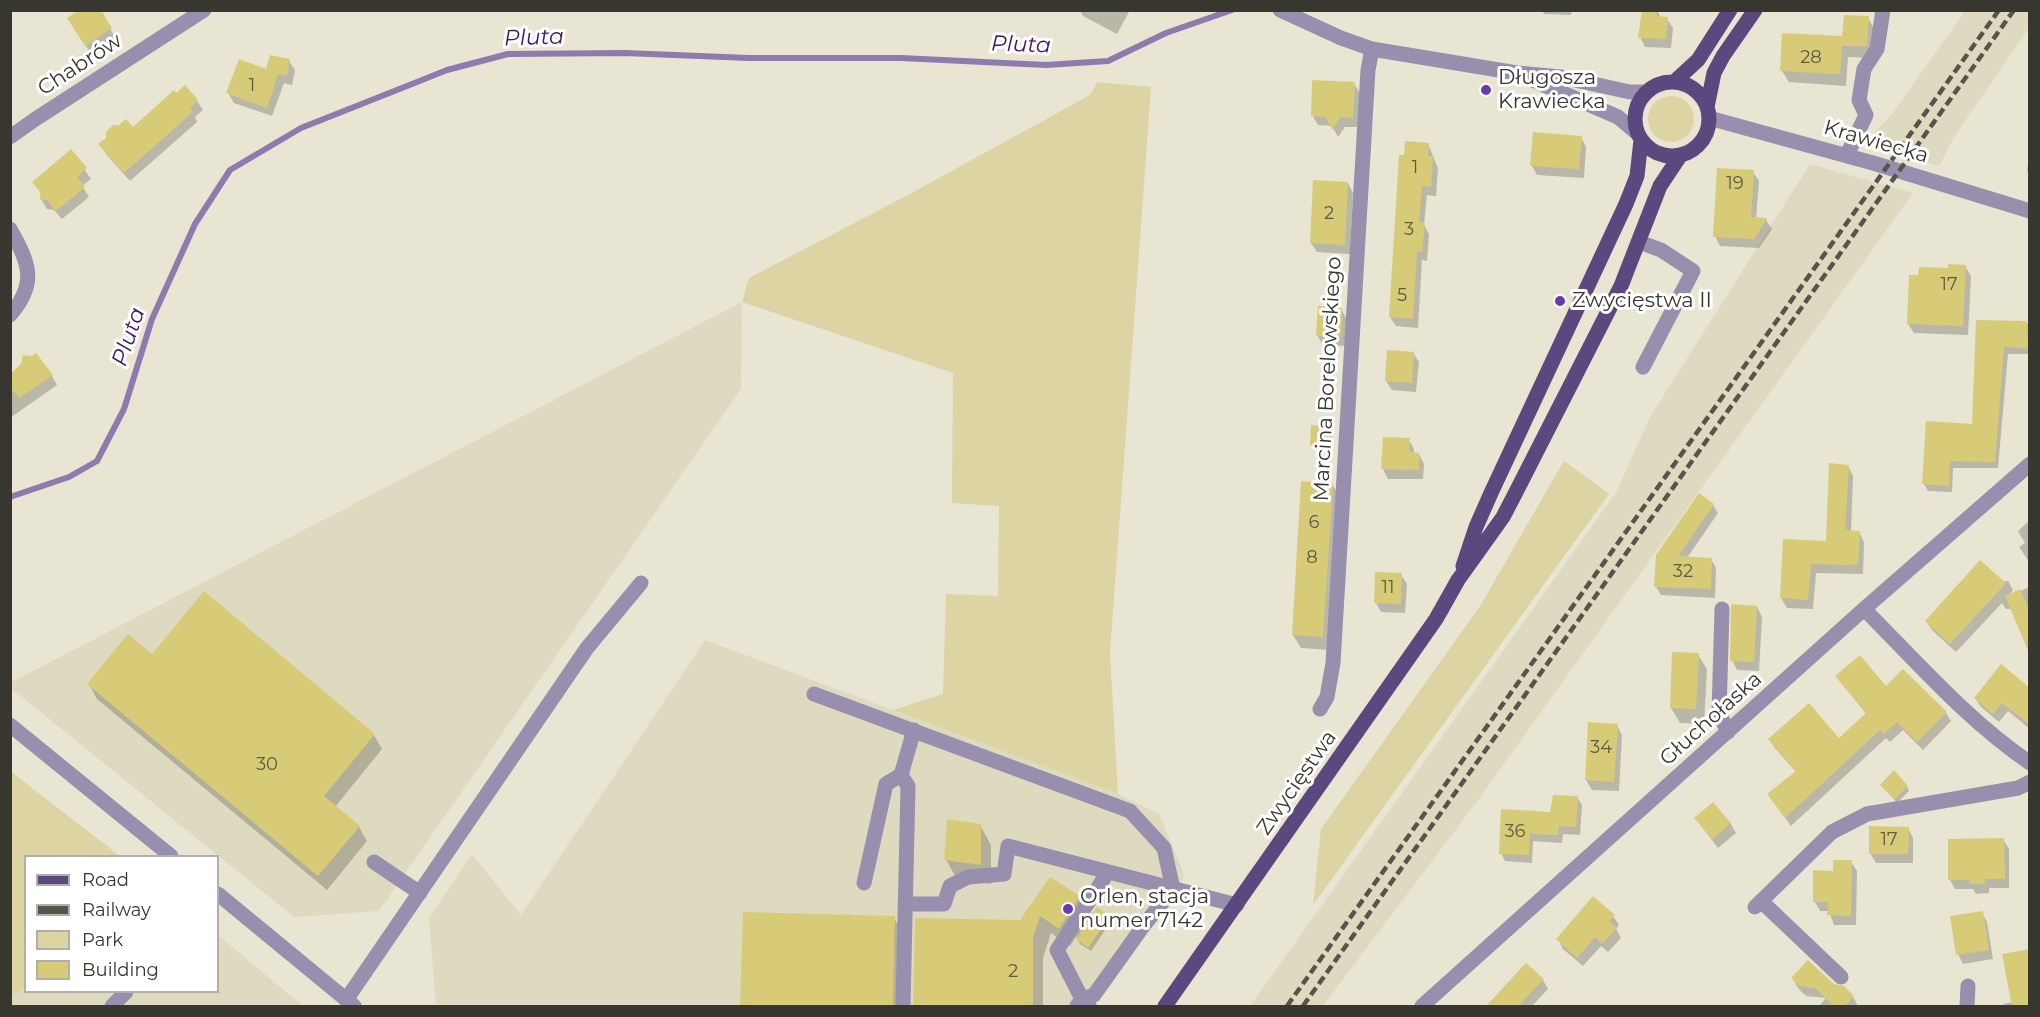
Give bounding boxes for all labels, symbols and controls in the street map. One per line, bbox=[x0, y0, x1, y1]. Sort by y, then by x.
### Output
water label: Pluta bbox=[504, 24, 564, 52]
street label: Chabrów bbox=[33, 29, 127, 101]
water label: Pluta bbox=[991, 31, 1051, 59]
house number: 28 bbox=[1800, 47, 1822, 69]
place label: Długosza Krawiecka bbox=[1498, 65, 1606, 115]
house number: 1 bbox=[249, 75, 255, 97]
marker: Długosza Krawiecka bbox=[1479, 83, 1493, 97]
street label: Krawiecka bbox=[1821, 115, 1931, 169]
house number: 1 bbox=[1412, 157, 1418, 179]
house number: 19 bbox=[1726, 173, 1744, 195]
house number: 2 bbox=[1324, 203, 1334, 225]
house number: 3 bbox=[1404, 219, 1414, 241]
street label: Marcina Borelowskiego bbox=[1309, 256, 1347, 502]
house number: 17 bbox=[1940, 274, 1958, 296]
house number: 5 bbox=[1397, 285, 1407, 307]
place label: Zwycięstwa II bbox=[1572, 288, 1712, 314]
marker: Zwycięstwa II bbox=[1553, 294, 1567, 308]
water label: Pluta bbox=[107, 304, 151, 370]
house number: 6 bbox=[1309, 512, 1319, 534]
house number: 8 bbox=[1306, 547, 1318, 569]
house number: 32 bbox=[1673, 561, 1693, 583]
house number: 11 bbox=[1382, 577, 1394, 599]
street label: Głuchołaska bbox=[1655, 667, 1767, 771]
street label: Zwycięstwa bbox=[1252, 726, 1342, 840]
house number: 34 bbox=[1590, 737, 1612, 759]
house number: 30 bbox=[256, 754, 278, 776]
house number: 36 bbox=[1504, 821, 1526, 843]
house number: 17 bbox=[1880, 829, 1898, 851]
legend bbox=[24, 855, 219, 993]
text: Road bbox=[82, 869, 129, 891]
place label: Orlen, stacja numer 7142 bbox=[1080, 884, 1209, 934]
text: Railway bbox=[82, 899, 151, 921]
marker: Orlen, stacja numer 7142 bbox=[1061, 902, 1075, 916]
text: Park bbox=[82, 929, 123, 951]
text: Building bbox=[82, 959, 159, 981]
house number: 2 bbox=[1008, 961, 1018, 983]

